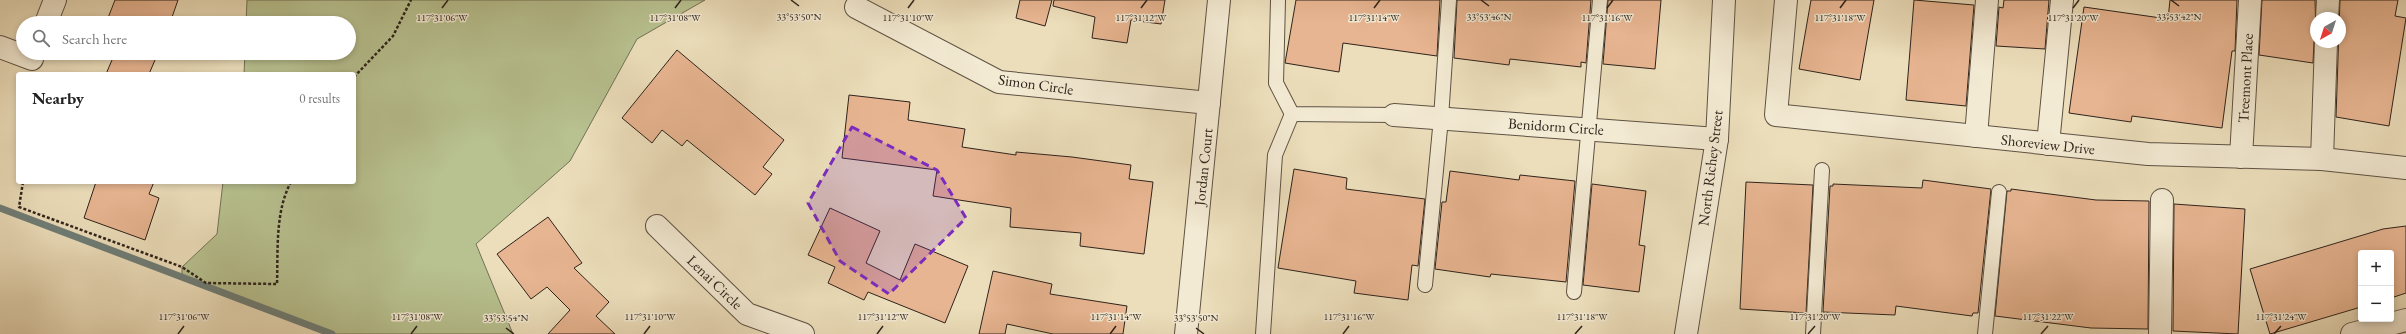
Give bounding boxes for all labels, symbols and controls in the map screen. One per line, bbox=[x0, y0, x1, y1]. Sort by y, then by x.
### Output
text: 33°53'50"N bbox=[777, 10, 822, 23]
text: 33°53'46"N bbox=[1467, 10, 1512, 23]
text: 33°53'42"N bbox=[2157, 10, 2202, 23]
text: 117°31'06"W bbox=[417, 11, 468, 24]
text: 117°31'08"W bbox=[650, 11, 701, 24]
text: 117°31'10"W bbox=[883, 11, 934, 24]
text: 117°31'12"W bbox=[1116, 11, 1167, 24]
text: 117°31'14"W bbox=[1349, 11, 1400, 24]
text: 117°31'16"W bbox=[1582, 11, 1633, 24]
text: 117°31'18"W bbox=[1815, 11, 1866, 24]
text: 117°31'20"W bbox=[2048, 11, 2099, 24]
north arrow bbox=[2310, 12, 2346, 48]
search box bbox=[16, 16, 356, 60]
icon: search bbox=[30, 27, 52, 49]
text: Search here bbox=[62, 29, 127, 48]
street label: Treemont Place bbox=[2233, 33, 2257, 123]
street label: Simon Circle bbox=[997, 69, 1075, 99]
text: Nearby bbox=[32, 87, 84, 109]
text: 0 results bbox=[299, 90, 340, 107]
street label: North Richey Street bbox=[1693, 109, 1727, 227]
street label: Benidorm Circle bbox=[1508, 113, 1605, 139]
street label: Jordan Court bbox=[1189, 127, 1217, 209]
street label: Shoreview Drive bbox=[2000, 130, 2096, 158]
map controls bbox=[2358, 250, 2394, 322]
button: + bbox=[2358, 250, 2394, 286]
street label: Lenai Circle bbox=[683, 251, 747, 313]
button: − bbox=[2358, 286, 2394, 322]
text: 117°31'06"W bbox=[159, 310, 210, 323]
text: 117°31'08"W bbox=[392, 310, 443, 323]
text: 117°31'10"W bbox=[625, 310, 676, 323]
text: 117°31'12"W bbox=[858, 310, 909, 323]
text: 117°31'14"W bbox=[1091, 310, 1142, 323]
text: 117°31'16"W bbox=[1324, 310, 1375, 323]
text: 117°31'18"W bbox=[1557, 310, 1608, 323]
text: 117°31'20"W bbox=[1790, 310, 1841, 323]
text: 117°31'22"W bbox=[2023, 310, 2074, 323]
text: 117°31'24"W bbox=[2256, 310, 2307, 323]
text: 33°53'54"N bbox=[484, 311, 529, 324]
text: 33°53'50"N bbox=[1174, 311, 1219, 324]

